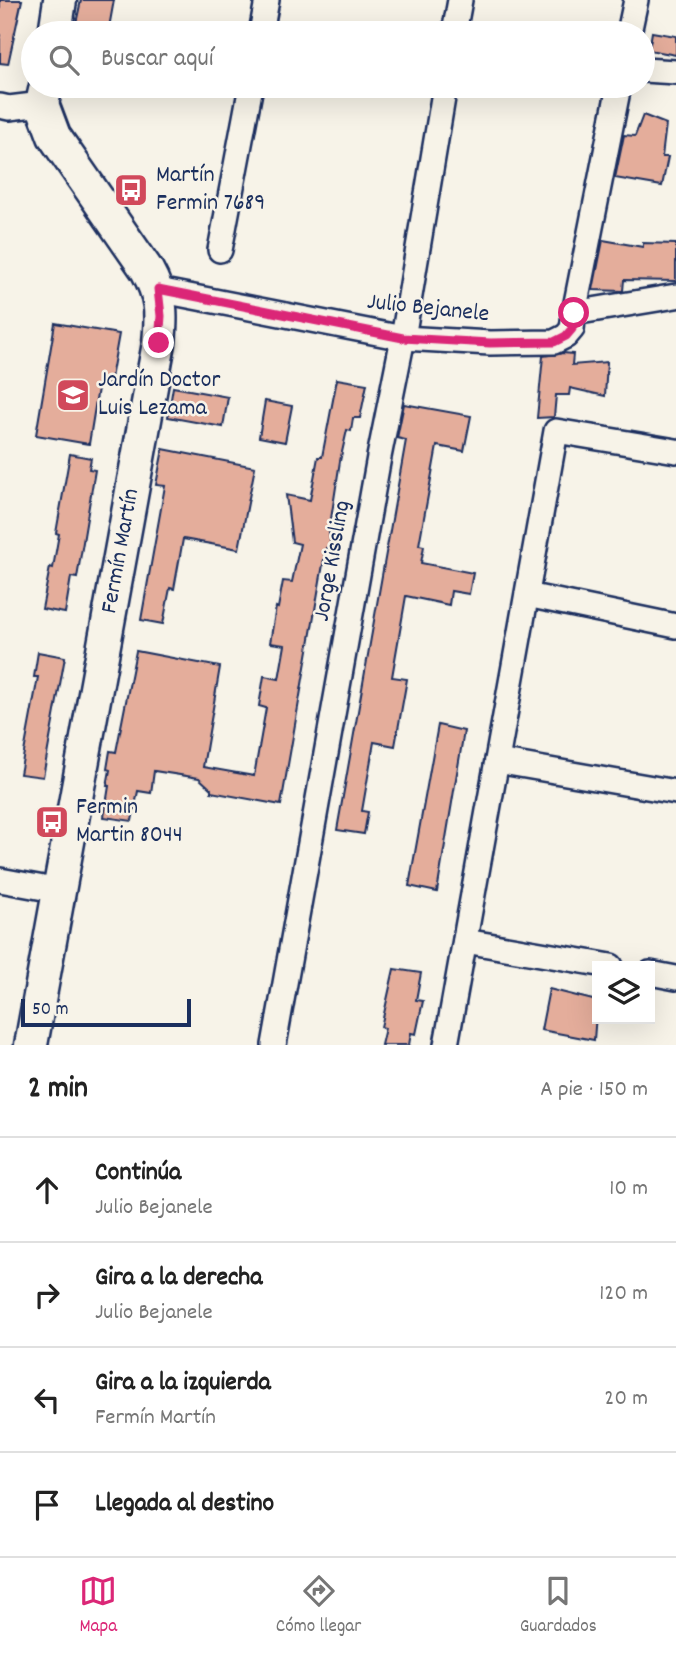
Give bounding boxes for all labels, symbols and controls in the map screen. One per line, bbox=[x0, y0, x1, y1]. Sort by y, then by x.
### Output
search box bbox=[21, 21, 655, 98]
icon: search bbox=[45, 41, 83, 79]
text: Buscar aquí bbox=[101, 41, 213, 78]
place label: Martín Fermin 7689 bbox=[156, 159, 265, 221]
bus stop icon: Martín Fermin 7689 bbox=[112, 171, 150, 209]
street label: Julio Bejanele bbox=[365, 286, 491, 332]
route start bbox=[558, 297, 589, 328]
route end bbox=[143, 327, 174, 358]
place label: Jardín Doctor Luis Lezama bbox=[98, 364, 220, 426]
school or university icon: Jardín Doctor Luis Lezama bbox=[54, 376, 92, 414]
street label: Fermín Martín bbox=[93, 486, 149, 616]
street label: Jorge Kissling bbox=[306, 498, 360, 624]
place label: Fermin Martin 8044 bbox=[76, 791, 183, 853]
bus stop icon: Fermin Martin 8044 bbox=[33, 803, 71, 841]
map controls bbox=[592, 961, 655, 1024]
button: layers bbox=[592, 961, 655, 1024]
scale bar bbox=[21, 996, 191, 1028]
text: 50 m bbox=[32, 997, 69, 1024]
text: 2 min bbox=[28, 1069, 88, 1112]
text: A pie · 150 m bbox=[540, 1074, 648, 1107]
text: Continúa bbox=[95, 1155, 181, 1192]
icon: ahead bbox=[28, 1171, 66, 1209]
text: 10 m bbox=[609, 1173, 648, 1206]
text: Julio Bejanele bbox=[95, 1192, 213, 1225]
text: Gira a la derecha bbox=[95, 1260, 262, 1297]
icon: right bbox=[28, 1276, 66, 1314]
text: 120 m bbox=[599, 1278, 648, 1311]
text: Julio Bejanele bbox=[95, 1297, 213, 1330]
text: Gira a la izquierda bbox=[95, 1365, 271, 1402]
icon: left bbox=[28, 1381, 66, 1419]
text: 20 m bbox=[604, 1383, 648, 1416]
text: Fermín Martín bbox=[95, 1402, 216, 1435]
icon: arrive bbox=[28, 1486, 66, 1524]
text: Llegada al destino bbox=[95, 1486, 274, 1523]
tab: Mapa bbox=[79, 1572, 117, 1641]
tab: Cómo llegar bbox=[276, 1572, 361, 1641]
tab: Guardados bbox=[520, 1572, 597, 1641]

